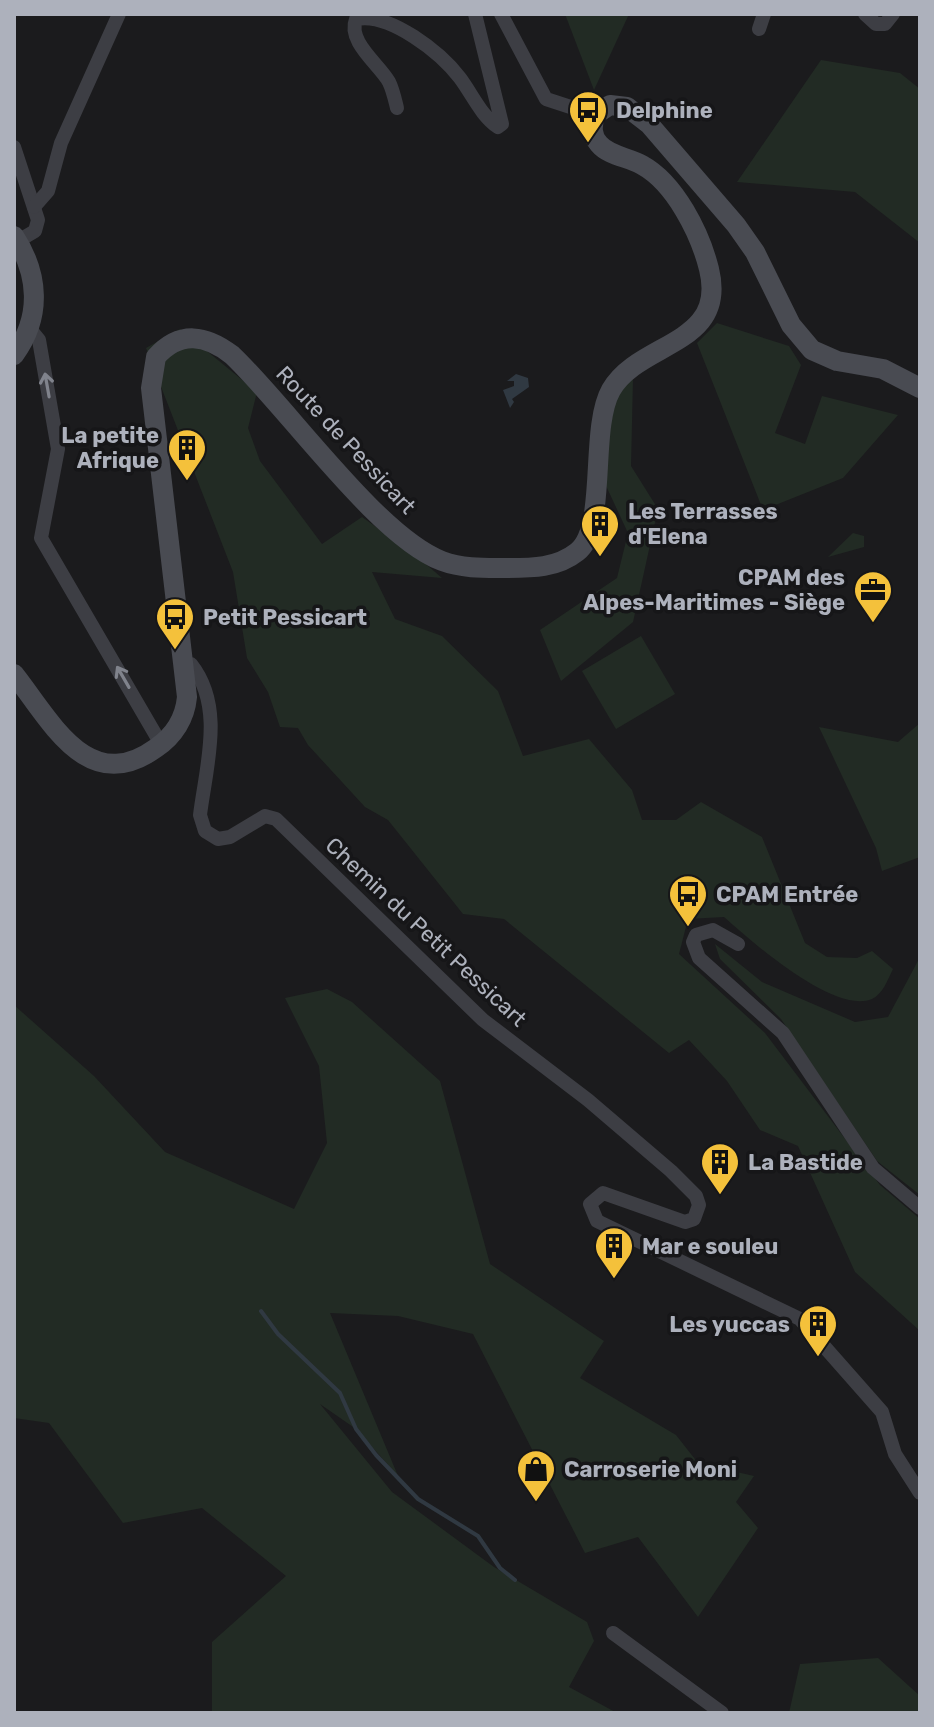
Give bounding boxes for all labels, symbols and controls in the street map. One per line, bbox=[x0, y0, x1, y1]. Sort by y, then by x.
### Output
bus stop icon: Delphine bbox=[567, 89, 609, 144]
place label: Delphine bbox=[616, 97, 713, 124]
street label: Route de Pessicart bbox=[270, 360, 422, 520]
one-way arrow bbox=[39, 373, 54, 399]
place label: La petite Afrique bbox=[61, 422, 159, 474]
building icon: La petite Afrique bbox=[166, 427, 208, 482]
place label: Les Terrasses d'Elena bbox=[628, 498, 778, 550]
building icon: Les Terrasses d'Elena bbox=[579, 503, 621, 558]
place label: CPAM des Alpes-Maritimes - Siège bbox=[583, 564, 845, 616]
office icon: CPAM des Alpes-Maritimes - Siège bbox=[852, 569, 894, 624]
bus stop icon: Petit Pessicart bbox=[154, 596, 196, 651]
place label: Petit Pessicart bbox=[203, 604, 367, 631]
one-way arrow bbox=[114, 666, 130, 689]
street label: Chemin du Petit Pessicart bbox=[320, 832, 532, 1033]
bus stop icon: CPAM Entrée bbox=[667, 873, 709, 928]
place label: CPAM Entrée bbox=[716, 881, 858, 908]
building icon: La Bastide bbox=[699, 1141, 741, 1196]
place label: La Bastide bbox=[748, 1149, 863, 1176]
building icon: Mar e souleu bbox=[593, 1225, 635, 1280]
place label: Mar e souleu bbox=[642, 1233, 778, 1260]
building icon: Les yuccas bbox=[797, 1303, 839, 1358]
place label: Les yuccas bbox=[669, 1311, 790, 1338]
shop icon: Carroserie Moni bbox=[515, 1448, 557, 1503]
place label: Carroserie Moni bbox=[564, 1456, 737, 1483]

